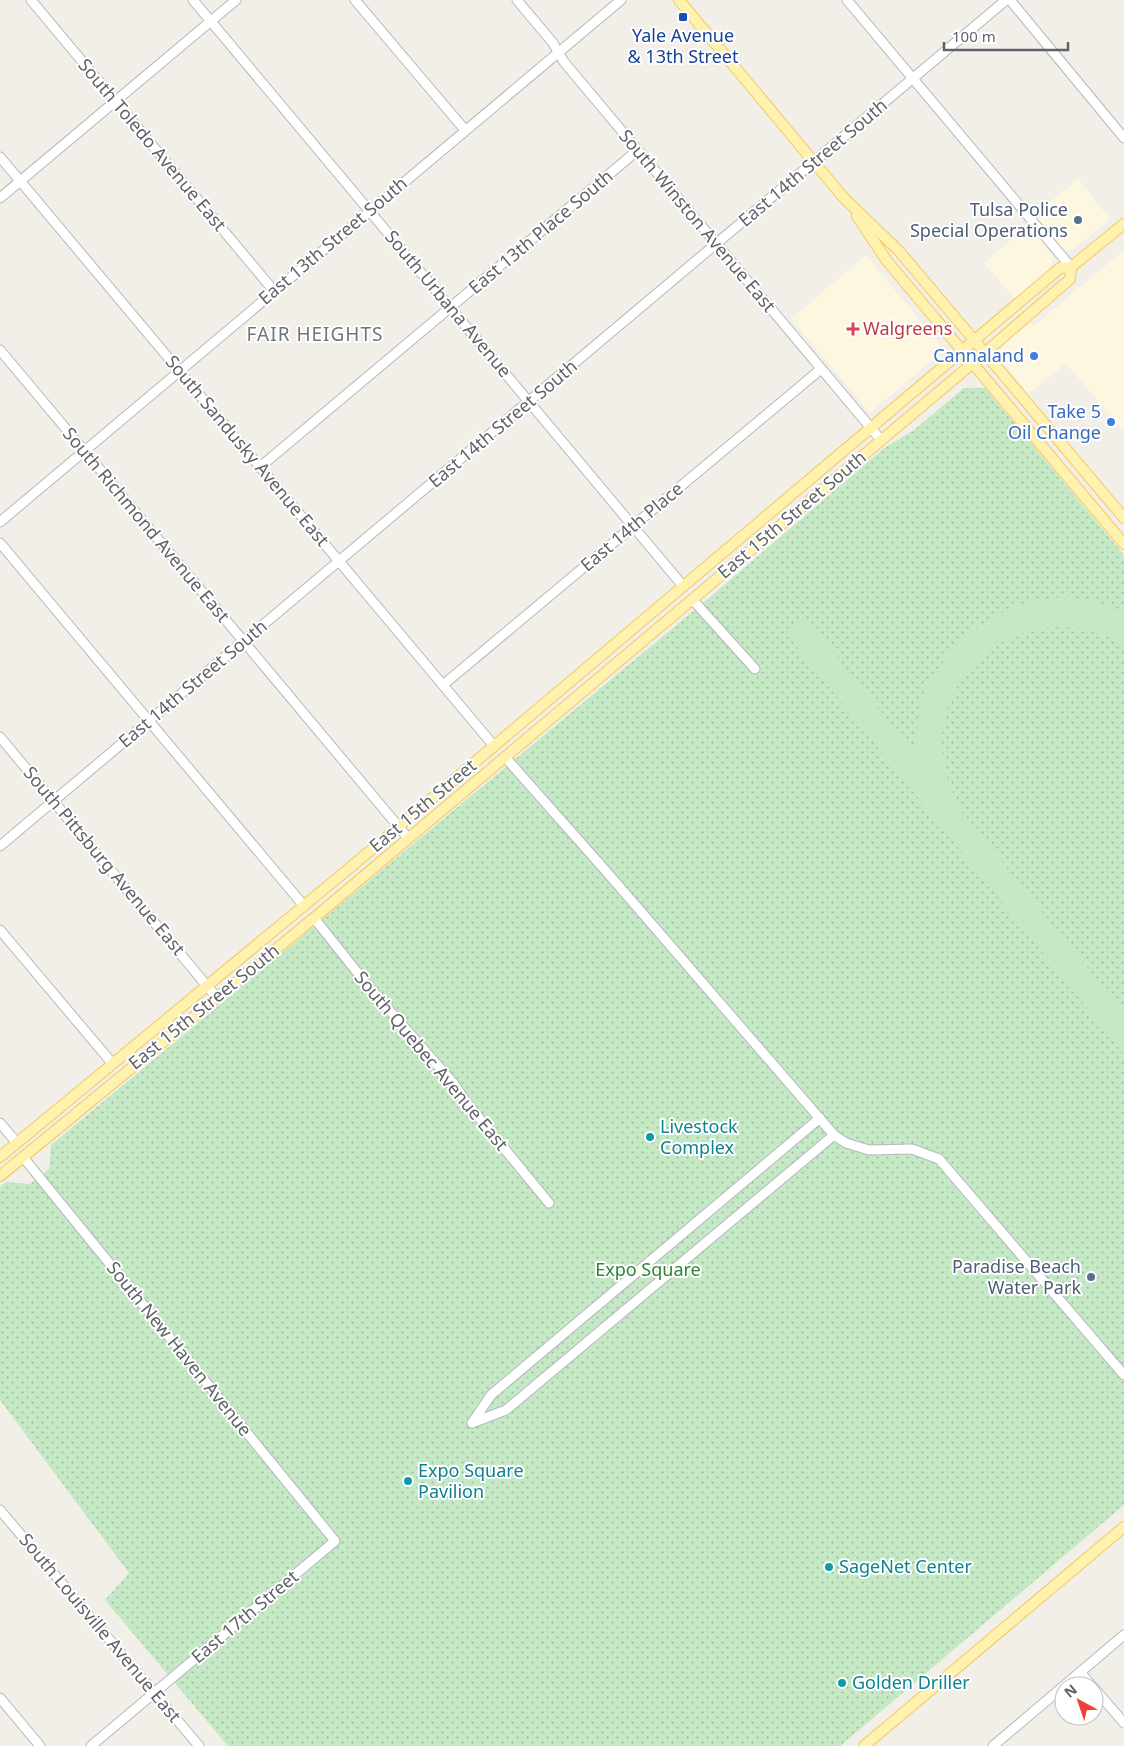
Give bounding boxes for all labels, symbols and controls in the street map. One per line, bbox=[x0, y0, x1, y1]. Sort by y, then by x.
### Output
marker: Yale Avenue & 13th Street bbox=[677, 11, 689, 23]
scale bar bbox=[944, 20, 1068, 52]
place label: Yale Avenue & 13th Street bbox=[627, 23, 739, 68]
text: 100 m bbox=[952, 26, 996, 46]
street label: South Toledo Avenue East bbox=[73, 53, 232, 236]
street label: East 14th Street South bbox=[733, 93, 892, 232]
street label: South Winston Avenue East bbox=[614, 124, 782, 317]
street label: East 13th Place South bbox=[463, 164, 618, 299]
street label: East 13th Street South bbox=[253, 171, 412, 310]
place label: Tulsa Police Special Operations bbox=[910, 197, 1068, 242]
marker: Tulsa Police Special Operations bbox=[1072, 214, 1084, 226]
street label: South Urbana Avenue bbox=[380, 225, 517, 382]
place label: Walgreens bbox=[863, 316, 952, 340]
district label: FAIR HEIGHTS bbox=[247, 321, 383, 347]
marker: Walgreens bbox=[847, 323, 859, 335]
place label: Cannaland bbox=[933, 343, 1024, 367]
street label: South Sandusky Avenue East bbox=[161, 350, 335, 551]
marker: Cannaland bbox=[1028, 350, 1040, 362]
street label: East 14th Street South bbox=[423, 354, 582, 493]
place label: Take 5 Oil Change bbox=[1008, 399, 1101, 444]
marker: Take 5 Oil Change bbox=[1105, 416, 1117, 428]
street label: South Richmond Avenue East bbox=[58, 422, 236, 627]
street label: East 15th Street South bbox=[712, 445, 871, 584]
street label: East 14th Place bbox=[575, 476, 688, 576]
street label: East 14th Street South bbox=[113, 614, 272, 753]
street label: East 15th Street bbox=[364, 753, 481, 857]
street label: South Pittsburg Avenue East bbox=[19, 761, 191, 960]
street label: East 15th Street South bbox=[123, 938, 284, 1074]
street label: South Quebec Avenue East bbox=[350, 966, 514, 1155]
place label: Livestock Complex bbox=[660, 1114, 738, 1159]
marker: Livestock Complex bbox=[644, 1131, 656, 1143]
place label: Paradise Beach Water Park bbox=[952, 1254, 1081, 1299]
street label: South New Haven Avenue bbox=[102, 1256, 258, 1441]
park label: Expo Square bbox=[595, 1257, 701, 1281]
marker: Paradise Beach Water Park bbox=[1085, 1271, 1097, 1283]
place label: Expo Square Pavilion bbox=[418, 1458, 524, 1503]
marker: Expo Square Pavilion bbox=[402, 1475, 414, 1487]
street label: South Louisville Avenue East bbox=[14, 1528, 187, 1727]
place label: SageNet Center bbox=[839, 1554, 973, 1578]
marker: SageNet Center bbox=[823, 1561, 835, 1573]
street label: East 17th Street bbox=[186, 1564, 303, 1668]
place label: Golden Driller bbox=[852, 1670, 970, 1694]
north arrow bbox=[1054, 1676, 1104, 1726]
marker: Golden Driller bbox=[836, 1677, 848, 1689]
text: N bbox=[1060, 1680, 1081, 1702]

